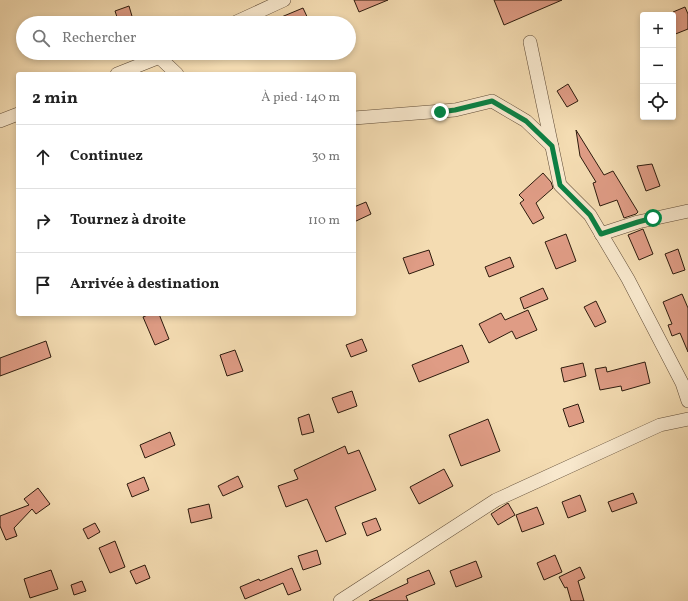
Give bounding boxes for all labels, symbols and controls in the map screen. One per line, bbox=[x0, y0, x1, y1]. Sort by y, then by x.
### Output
map controls bbox=[640, 12, 676, 120]
button: + bbox=[640, 12, 676, 48]
search box bbox=[16, 16, 356, 60]
icon: search bbox=[30, 27, 52, 49]
text: Rechercher bbox=[62, 28, 136, 49]
button: − bbox=[640, 48, 676, 84]
button: locate bbox=[640, 84, 676, 120]
text: 2 min bbox=[32, 87, 78, 110]
text: À pied · 140 m bbox=[261, 89, 340, 107]
route end bbox=[431, 103, 449, 121]
icon: ahead bbox=[32, 146, 54, 168]
text: Continuez bbox=[70, 146, 143, 167]
text: 30 m bbox=[312, 148, 340, 166]
route start bbox=[644, 209, 662, 227]
icon: right bbox=[32, 210, 54, 232]
text: Tournez à droite bbox=[70, 210, 186, 231]
text: 110 m bbox=[308, 212, 340, 230]
icon: arrive bbox=[32, 274, 54, 296]
text: Arrivée à destination bbox=[70, 274, 219, 295]

